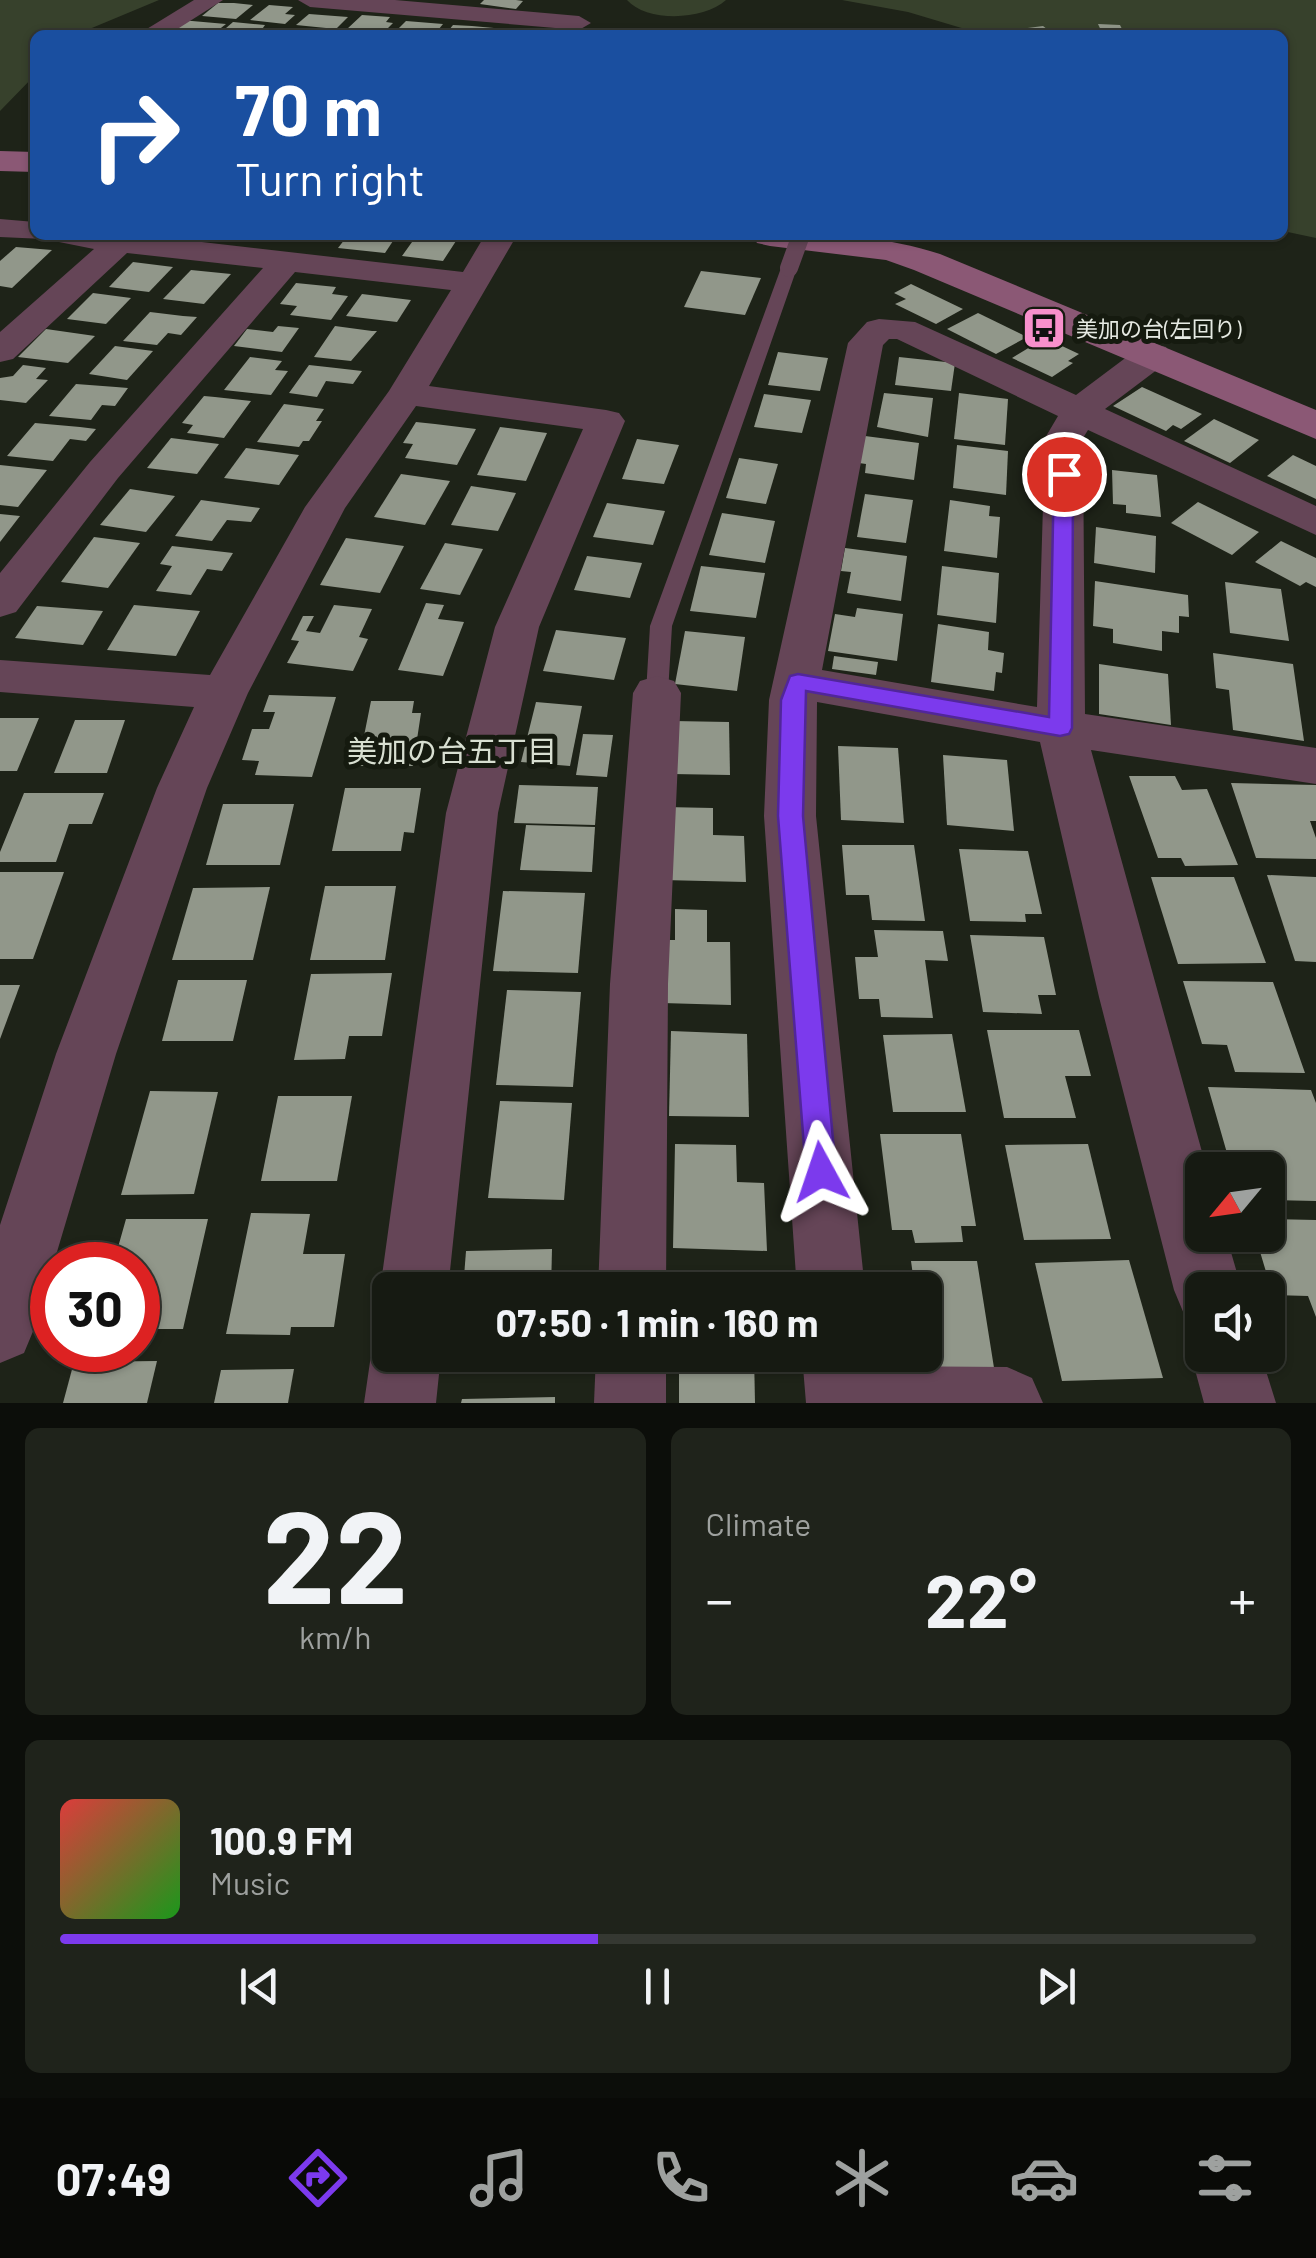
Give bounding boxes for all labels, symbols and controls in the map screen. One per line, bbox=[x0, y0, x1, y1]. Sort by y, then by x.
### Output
text: 70 m bbox=[235, 66, 382, 150]
icon: right bbox=[70, 70, 200, 200]
text: Turn right bbox=[235, 151, 425, 205]
bus stop icon: 美加の台(左回り) bbox=[1021, 305, 1067, 351]
place label: 美加の台(左回り) bbox=[1076, 315, 1242, 341]
pin bbox=[1022, 432, 1107, 517]
icon: arrive bbox=[1037, 447, 1092, 502]
district label: 美加の台五丁目 bbox=[347, 732, 557, 768]
position arrow bbox=[769, 1120, 873, 1224]
north arrow bbox=[1185, 1152, 1285, 1252]
map controls bbox=[1185, 1152, 1285, 1372]
speed limit sign: 30 bbox=[30, 1242, 160, 1372]
button: sound bbox=[1185, 1272, 1285, 1372]
text: 07:50 · 1 min · 160 m bbox=[496, 1299, 818, 1345]
text: 22 bbox=[262, 1474, 408, 1630]
text: Climate bbox=[706, 1504, 811, 1542]
text: 22° bbox=[925, 1553, 1037, 1643]
text: − bbox=[706, 1565, 733, 1631]
text: + bbox=[1228, 1565, 1256, 1631]
text: km/h bbox=[299, 1617, 371, 1655]
text: 100.9 FM bbox=[210, 1817, 353, 1863]
text: Music bbox=[210, 1863, 290, 1901]
icon: previous bbox=[232, 1959, 287, 2014]
icon: pause bbox=[630, 1959, 685, 2014]
icon: next bbox=[1029, 1959, 1084, 2014]
icon: directions bbox=[283, 2143, 353, 2213]
icon: music bbox=[464, 2143, 534, 2213]
icon: phone bbox=[646, 2143, 716, 2213]
icon: climate bbox=[827, 2143, 897, 2213]
icon: car bbox=[1009, 2143, 1079, 2213]
icon: filters bbox=[1190, 2143, 1260, 2213]
text: 07:49 bbox=[56, 2151, 171, 2205]

